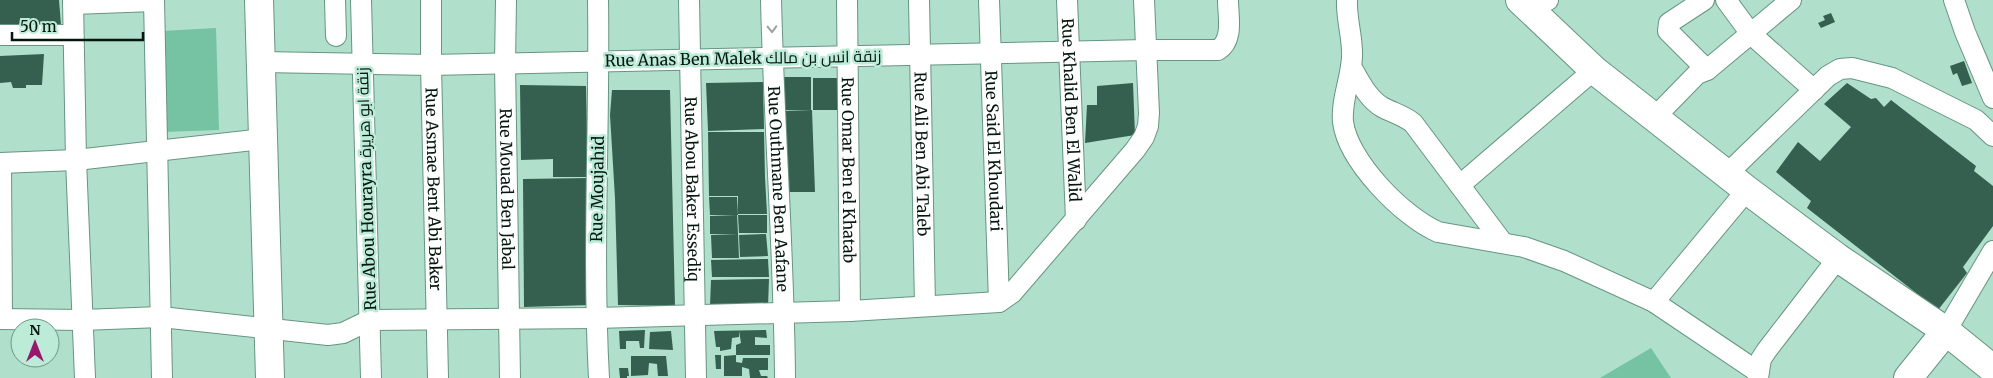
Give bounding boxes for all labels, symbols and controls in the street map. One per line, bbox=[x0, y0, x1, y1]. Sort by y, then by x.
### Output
scale bar bbox=[12, 10, 144, 42]
text: 50 m bbox=[20, 17, 57, 36]
street label: Rue Khalid Ben El Walid bbox=[1058, 17, 1085, 203]
one-way arrow bbox=[766, 25, 777, 33]
street label: Rue Anas Ben Malek زنقة انس بن مالك bbox=[605, 46, 881, 71]
street label: Rue Abou Hourayra زنقة ابو هريرة bbox=[352, 67, 380, 311]
street label: Rue Said El Khoudari bbox=[981, 70, 1007, 232]
street label: Rue Ali Ben Abi Taleb bbox=[910, 72, 934, 237]
street label: Rue Omar Ben el Khatab bbox=[838, 77, 860, 264]
street label: Rue Outhmane Ben Aafane bbox=[764, 85, 793, 292]
street label: Rue Asmae Bent Abi Baker bbox=[422, 87, 446, 291]
street label: Rue Abou Baker Essediq bbox=[681, 96, 704, 282]
street label: Rue Mouad Ben Jabal bbox=[496, 108, 518, 270]
street label: Rue Moujahid bbox=[586, 135, 608, 242]
north arrow bbox=[10, 318, 60, 368]
text: N bbox=[29, 321, 41, 339]

